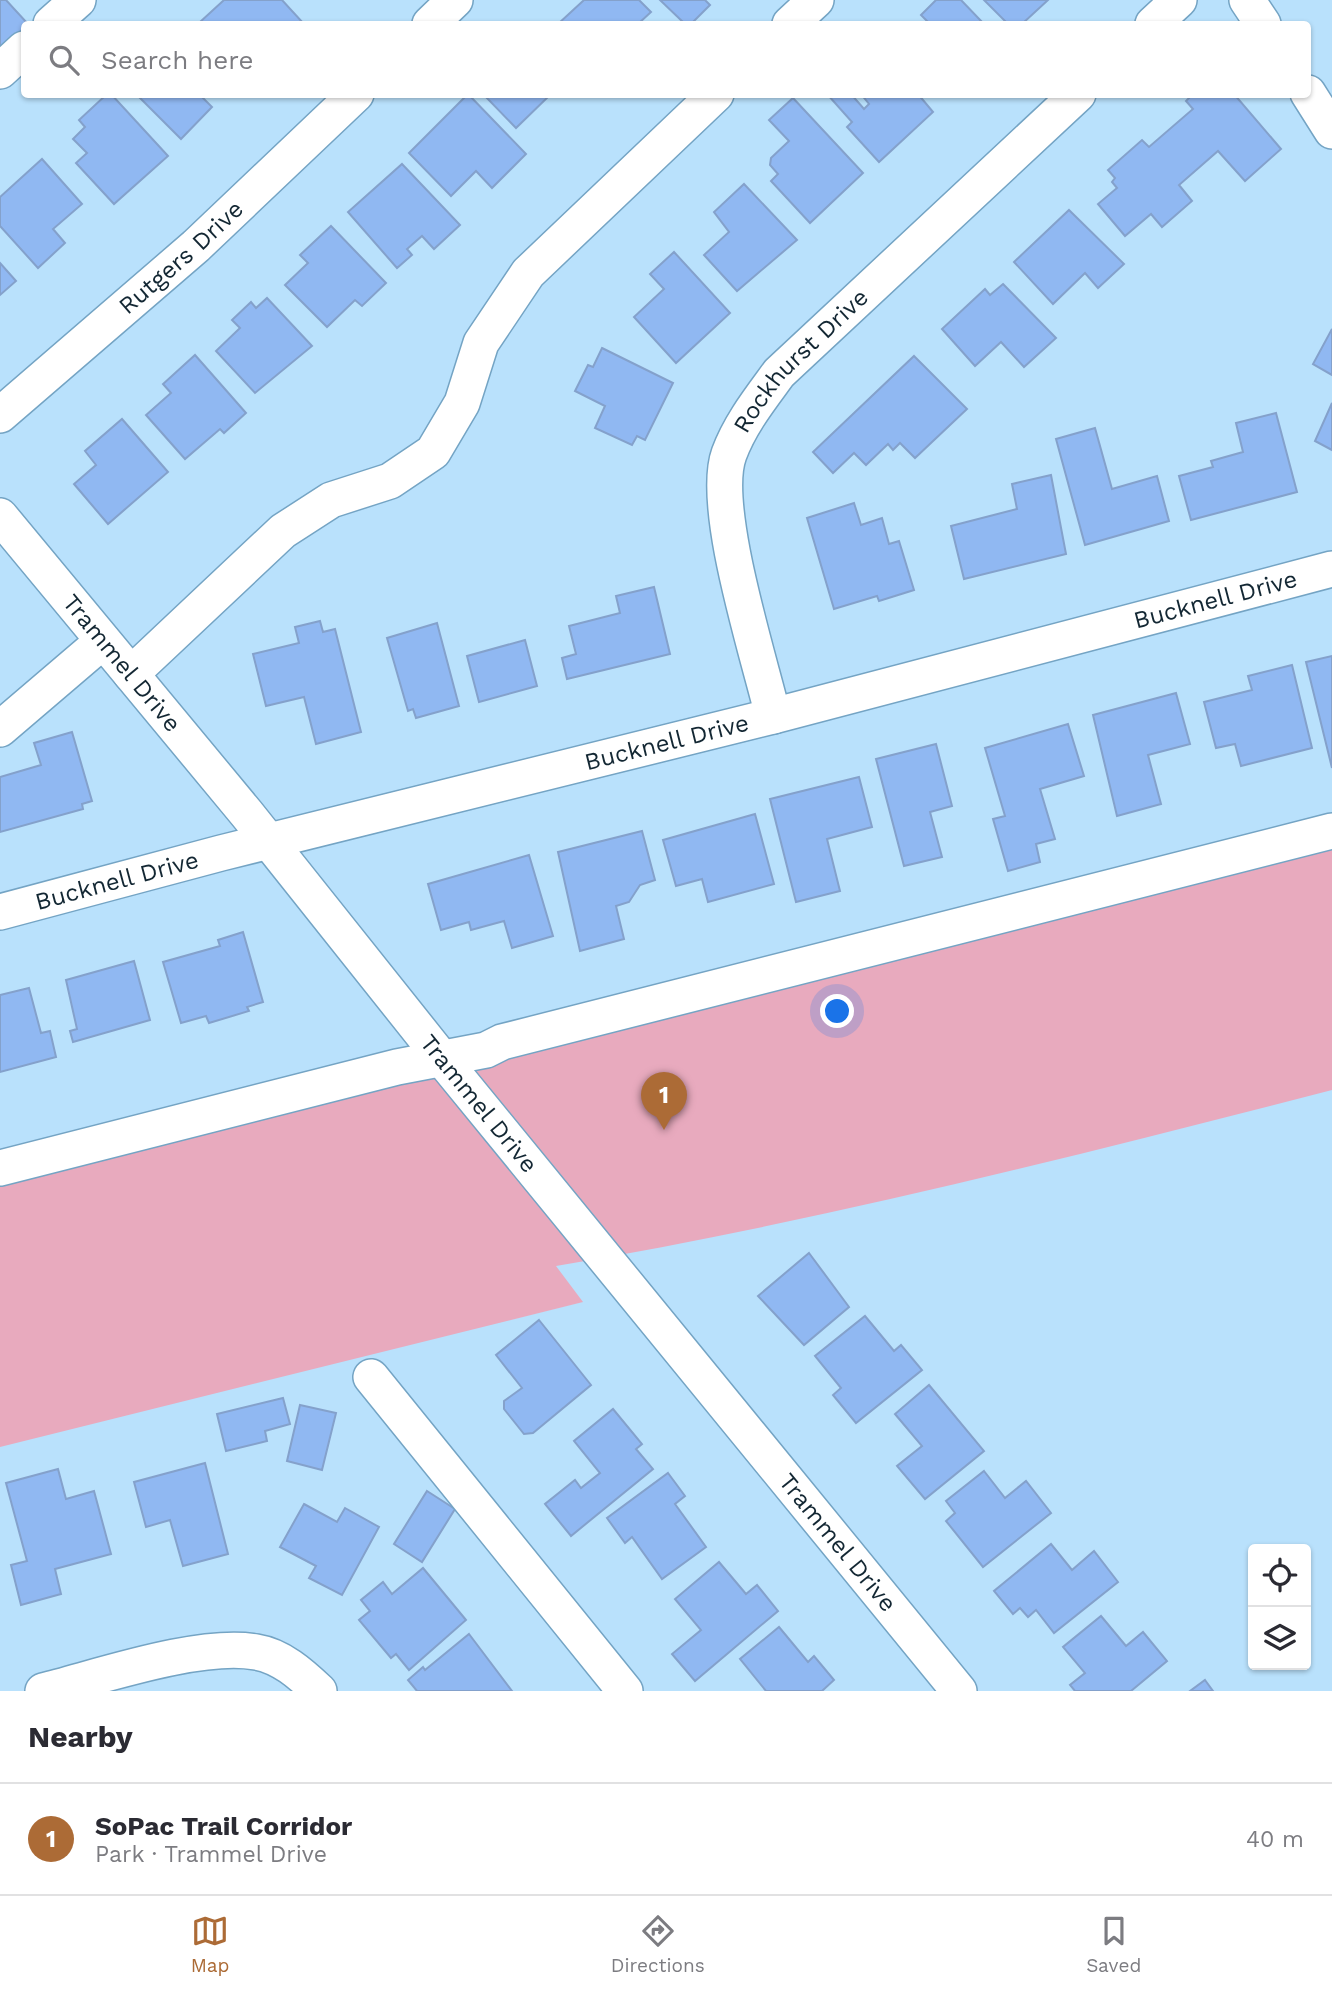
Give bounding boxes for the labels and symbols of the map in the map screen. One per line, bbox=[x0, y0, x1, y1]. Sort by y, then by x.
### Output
street label: Rutgers Drive bbox=[113, 195, 249, 320]
street label: Rockhurst Drive bbox=[728, 283, 874, 438]
street label: Bucknell Drive bbox=[1131, 565, 1300, 635]
street label: Trammel Drive bbox=[57, 589, 187, 737]
street label: Bucknell Drive bbox=[582, 709, 752, 776]
street label: Bucknell Drive bbox=[32, 846, 202, 916]
your location bbox=[820, 994, 854, 1028]
street label: Trammel Drive bbox=[414, 1029, 543, 1178]
pin: 1 bbox=[641, 1072, 687, 1130]
street label: Trammel Drive bbox=[773, 1468, 902, 1617]

